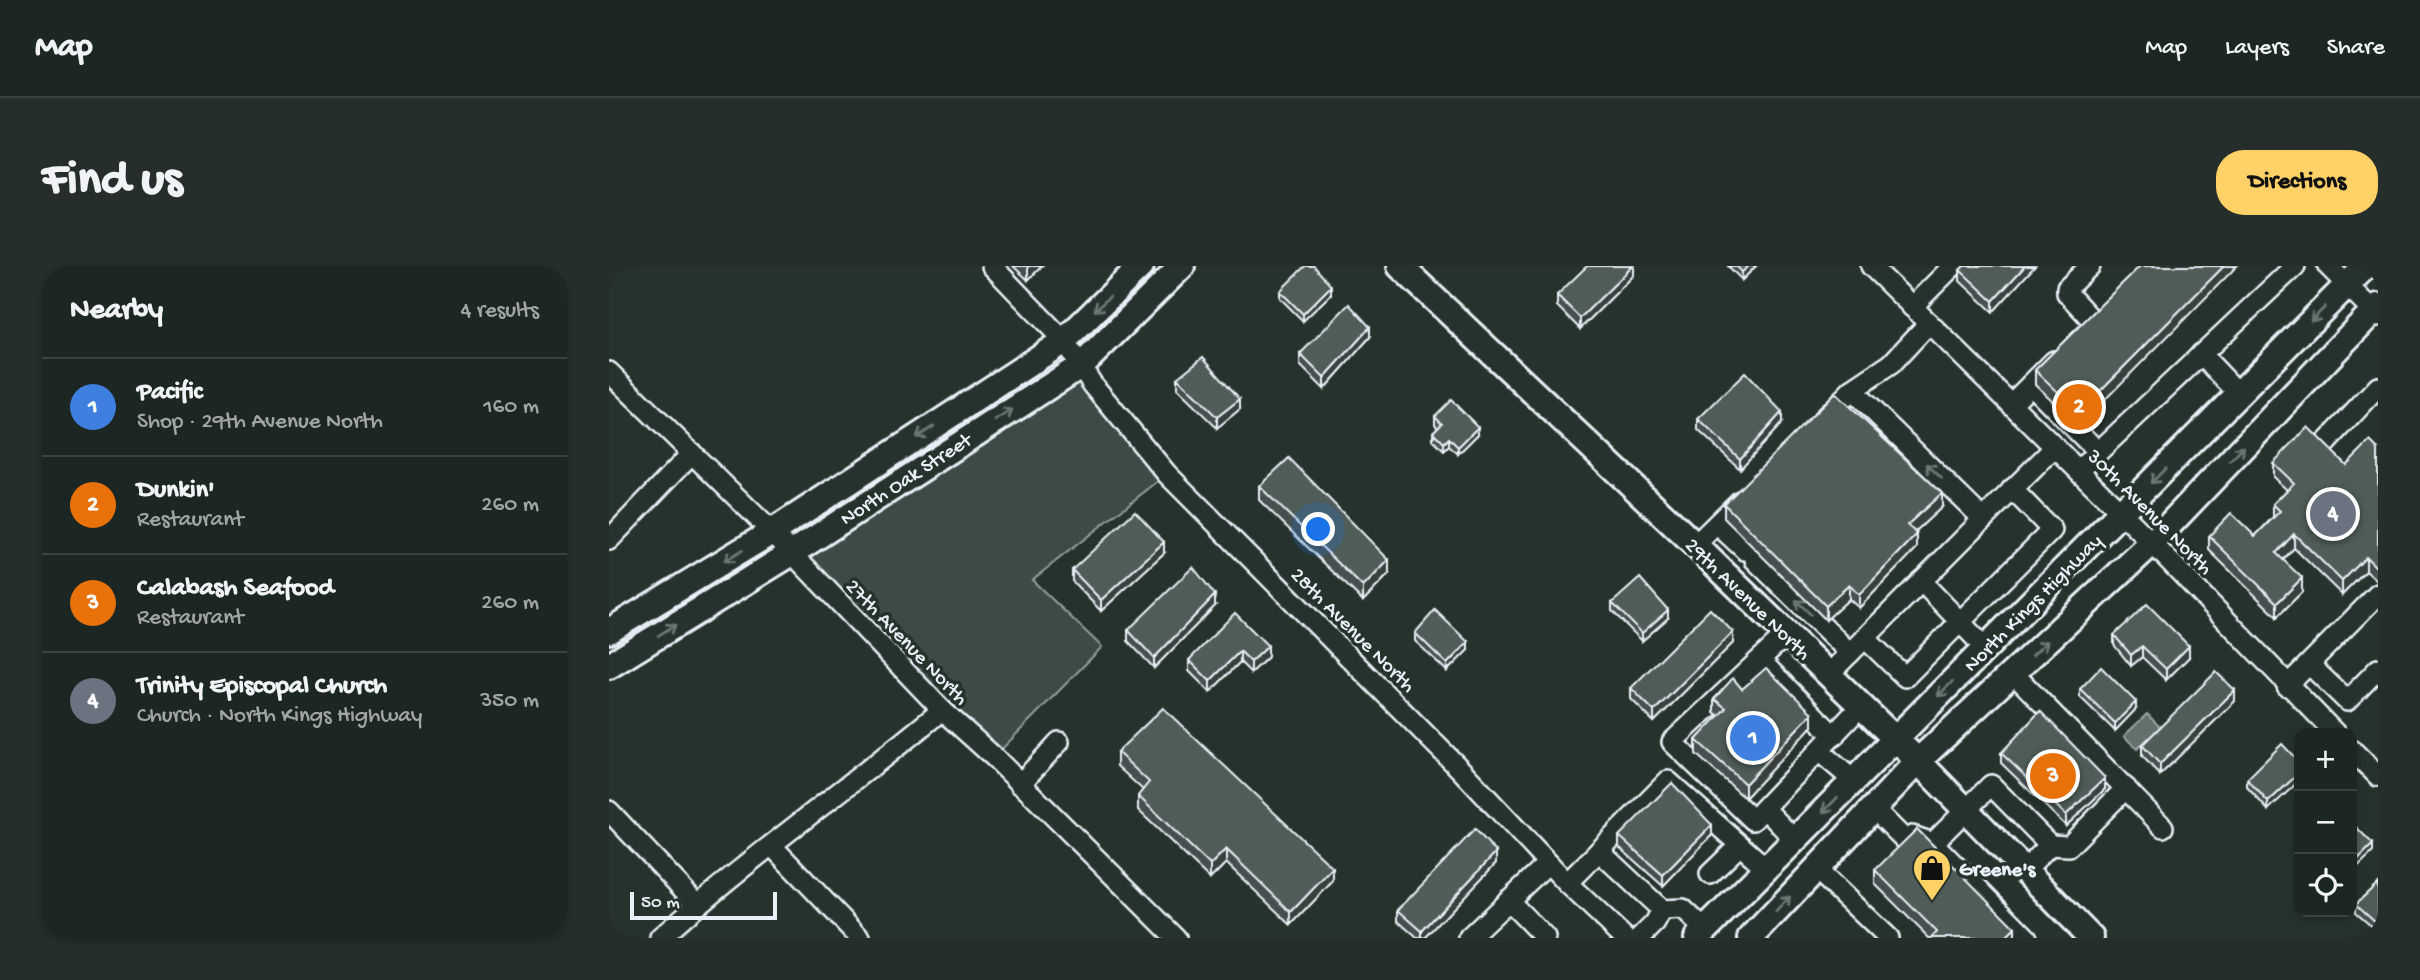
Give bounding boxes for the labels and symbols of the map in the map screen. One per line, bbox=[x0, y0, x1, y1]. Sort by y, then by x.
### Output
one-way arrow bbox=[1094, 295, 1111, 312]
one-way arrow bbox=[2309, 306, 2326, 323]
pin: 2 bbox=[2056, 381, 2102, 433]
one-way arrow bbox=[993, 408, 1013, 422]
one-way arrow bbox=[915, 426, 935, 440]
street label: North Oak Street bbox=[837, 428, 979, 533]
street label: 30th Avenue North bbox=[2080, 445, 2217, 582]
one-way arrow bbox=[2229, 446, 2246, 463]
one-way arrow bbox=[1926, 463, 1943, 480]
one-way arrow bbox=[2149, 468, 2166, 485]
pin: 4 bbox=[2310, 488, 2356, 540]
your location bbox=[1301, 512, 1335, 546]
street label: North Kings Highway bbox=[1960, 530, 2109, 679]
street label: 29th Avenue North bbox=[1678, 534, 1815, 667]
one-way arrow bbox=[724, 549, 744, 563]
street label: 28th Avenue North bbox=[1284, 564, 1419, 699]
street label: 27th Avenue North bbox=[839, 575, 972, 712]
one-way arrow bbox=[1794, 598, 1811, 615]
one-way arrow bbox=[657, 622, 677, 636]
one-way arrow bbox=[2031, 639, 2048, 656]
one-way arrow bbox=[1937, 681, 1954, 698]
pin: 1 bbox=[1730, 712, 1776, 764]
pin: 3 bbox=[2030, 750, 2076, 802]
one-way arrow bbox=[1822, 796, 1839, 813]
shop icon: Greene's bbox=[1911, 847, 1953, 902]
place label: Greene's bbox=[1959, 859, 2037, 884]
scale bar bbox=[630, 889, 777, 921]
one-way arrow bbox=[1775, 895, 1792, 912]

